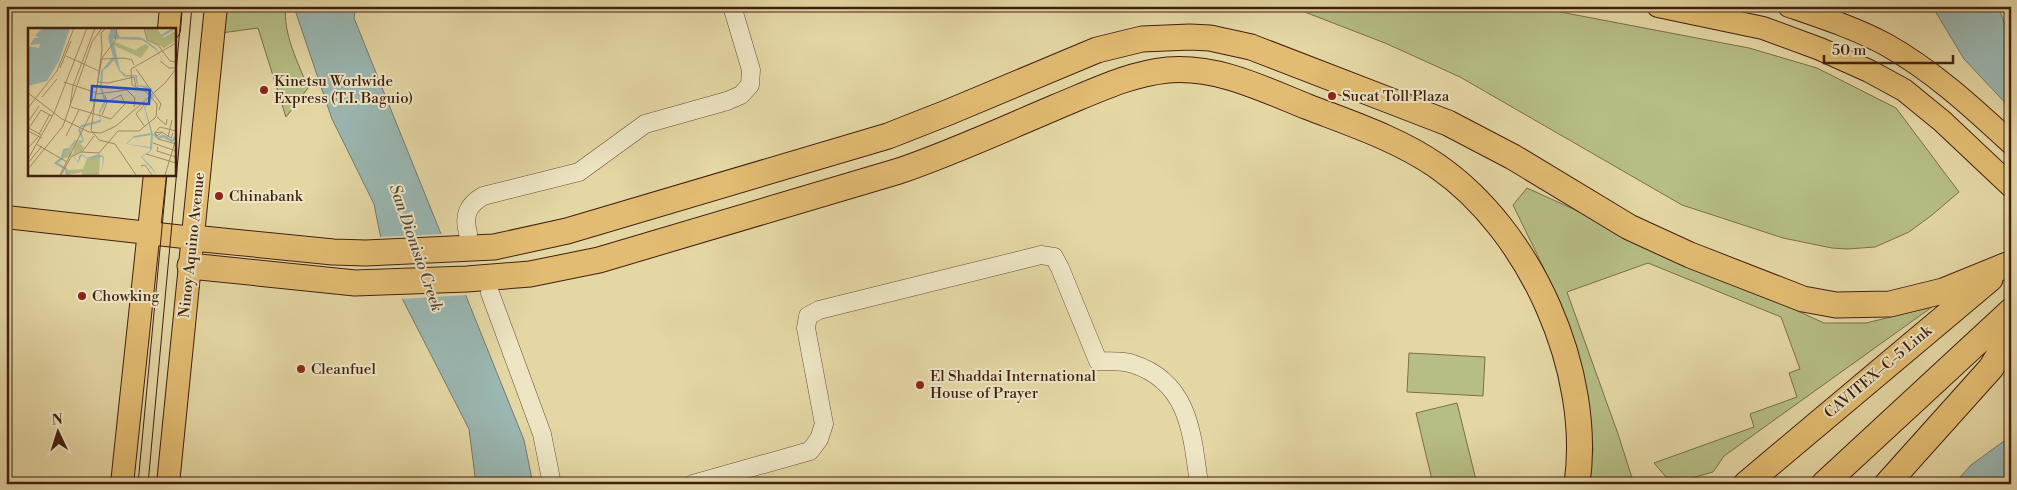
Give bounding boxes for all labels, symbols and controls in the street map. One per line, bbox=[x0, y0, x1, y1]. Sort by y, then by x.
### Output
inset map bbox=[28, 28, 175, 175]
scale bar bbox=[1824, 32, 1953, 64]
text: 50 m bbox=[1832, 41, 1866, 60]
place label: Kinetsu Worlwide Express (T.I. Baguio) bbox=[274, 72, 413, 108]
marker: Kinetsu Worlwide Express (T.I. Baguio) bbox=[258, 84, 270, 96]
place label: Sucat Toll Plaza bbox=[1342, 87, 1450, 106]
marker: Sucat Toll Plaza bbox=[1326, 90, 1338, 102]
street label: Ninoy Aquino Avenue bbox=[175, 171, 209, 319]
water label: San Dionisio Creek bbox=[385, 182, 447, 314]
place label: Chinabank bbox=[229, 187, 304, 206]
marker: Chinabank bbox=[213, 190, 225, 202]
place label: Chowking bbox=[92, 287, 159, 306]
marker: Chowking bbox=[76, 290, 88, 302]
street label: CAVITEX–C-5 Link bbox=[1820, 321, 1937, 423]
place label: Cleanfuel bbox=[311, 360, 376, 379]
marker: Cleanfuel bbox=[295, 363, 307, 375]
place label: El Shaddai International House of Prayer bbox=[930, 367, 1097, 403]
marker: El Shaddai International House of Prayer bbox=[914, 379, 926, 391]
north arrow bbox=[32, 408, 82, 458]
text: N bbox=[51, 411, 63, 429]

